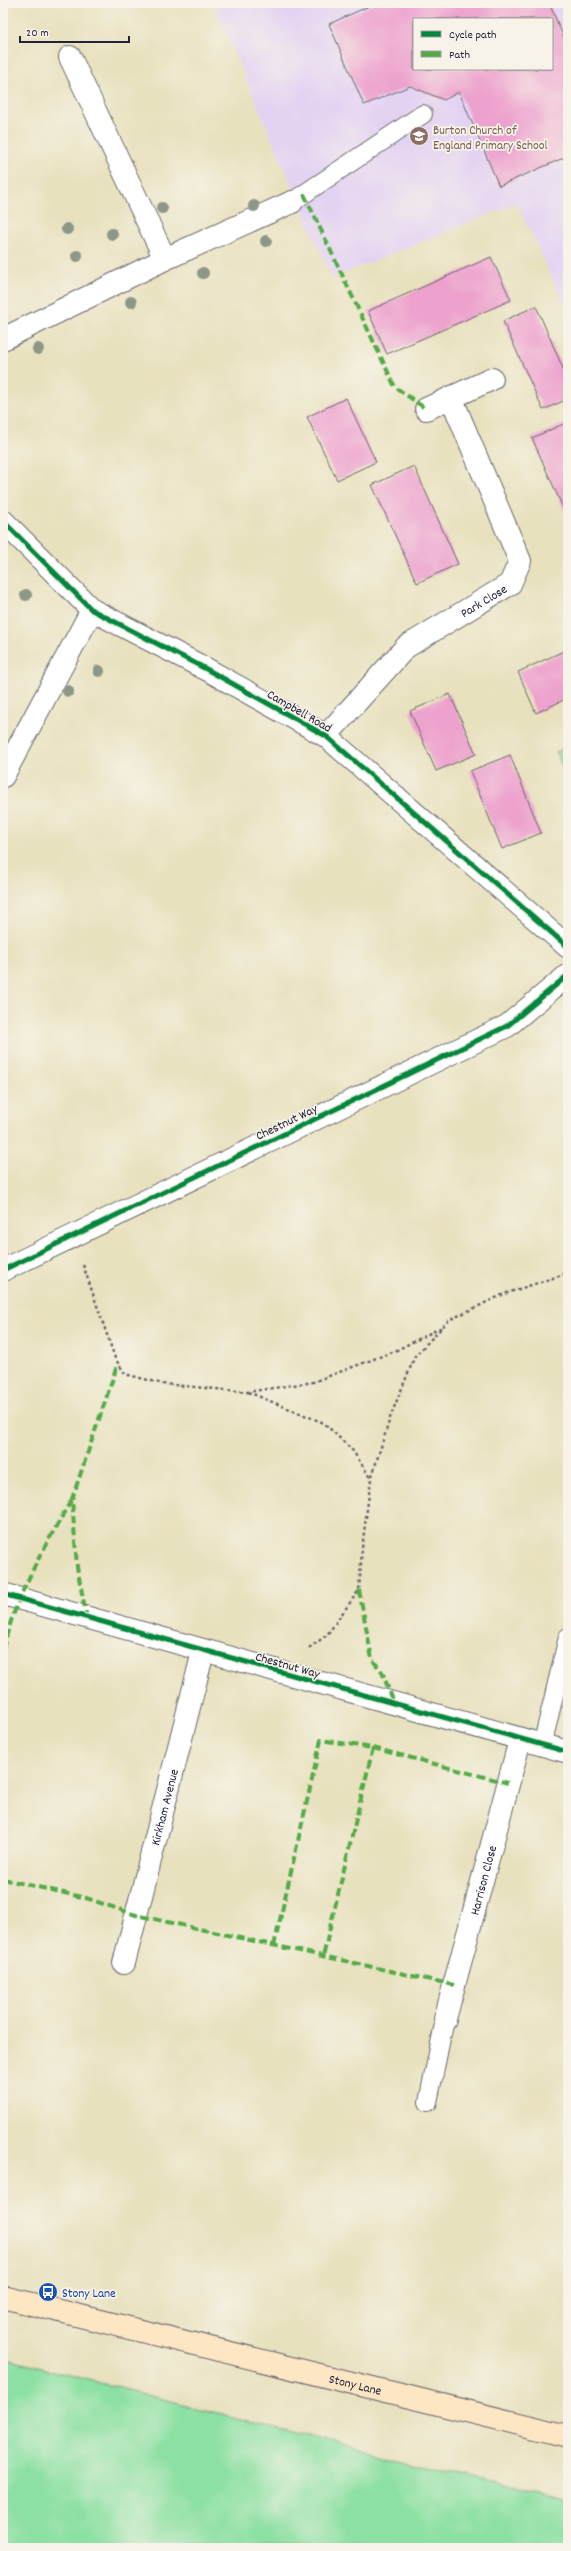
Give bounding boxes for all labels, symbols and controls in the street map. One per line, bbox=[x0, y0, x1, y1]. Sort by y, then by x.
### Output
scale bar bbox=[20, 18, 129, 44]
legend bbox=[413, 18, 553, 70]
text: 20 m bbox=[26, 25, 49, 42]
text: Cycle path bbox=[449, 27, 497, 44]
text: Path bbox=[449, 47, 470, 64]
place label: Burton Church of England Primary School bbox=[433, 122, 548, 156]
school or university icon: Burton Church of England Primary School bbox=[408, 125, 430, 147]
street label: Park Close bbox=[458, 581, 512, 624]
street label: Campbell Road bbox=[263, 686, 335, 738]
street label: Chestnut Way bbox=[253, 1100, 322, 1146]
street label: Chestnut Way bbox=[253, 1648, 323, 1685]
street label: Kirkham Avenue bbox=[147, 1767, 185, 1848]
street label: Harrison Close bbox=[466, 1843, 503, 1918]
bus stop icon: Stony Lane bbox=[37, 2281, 59, 2303]
place label: Stony Lane bbox=[62, 2285, 116, 2304]
street label: Stony Lane bbox=[327, 2370, 384, 2402]

